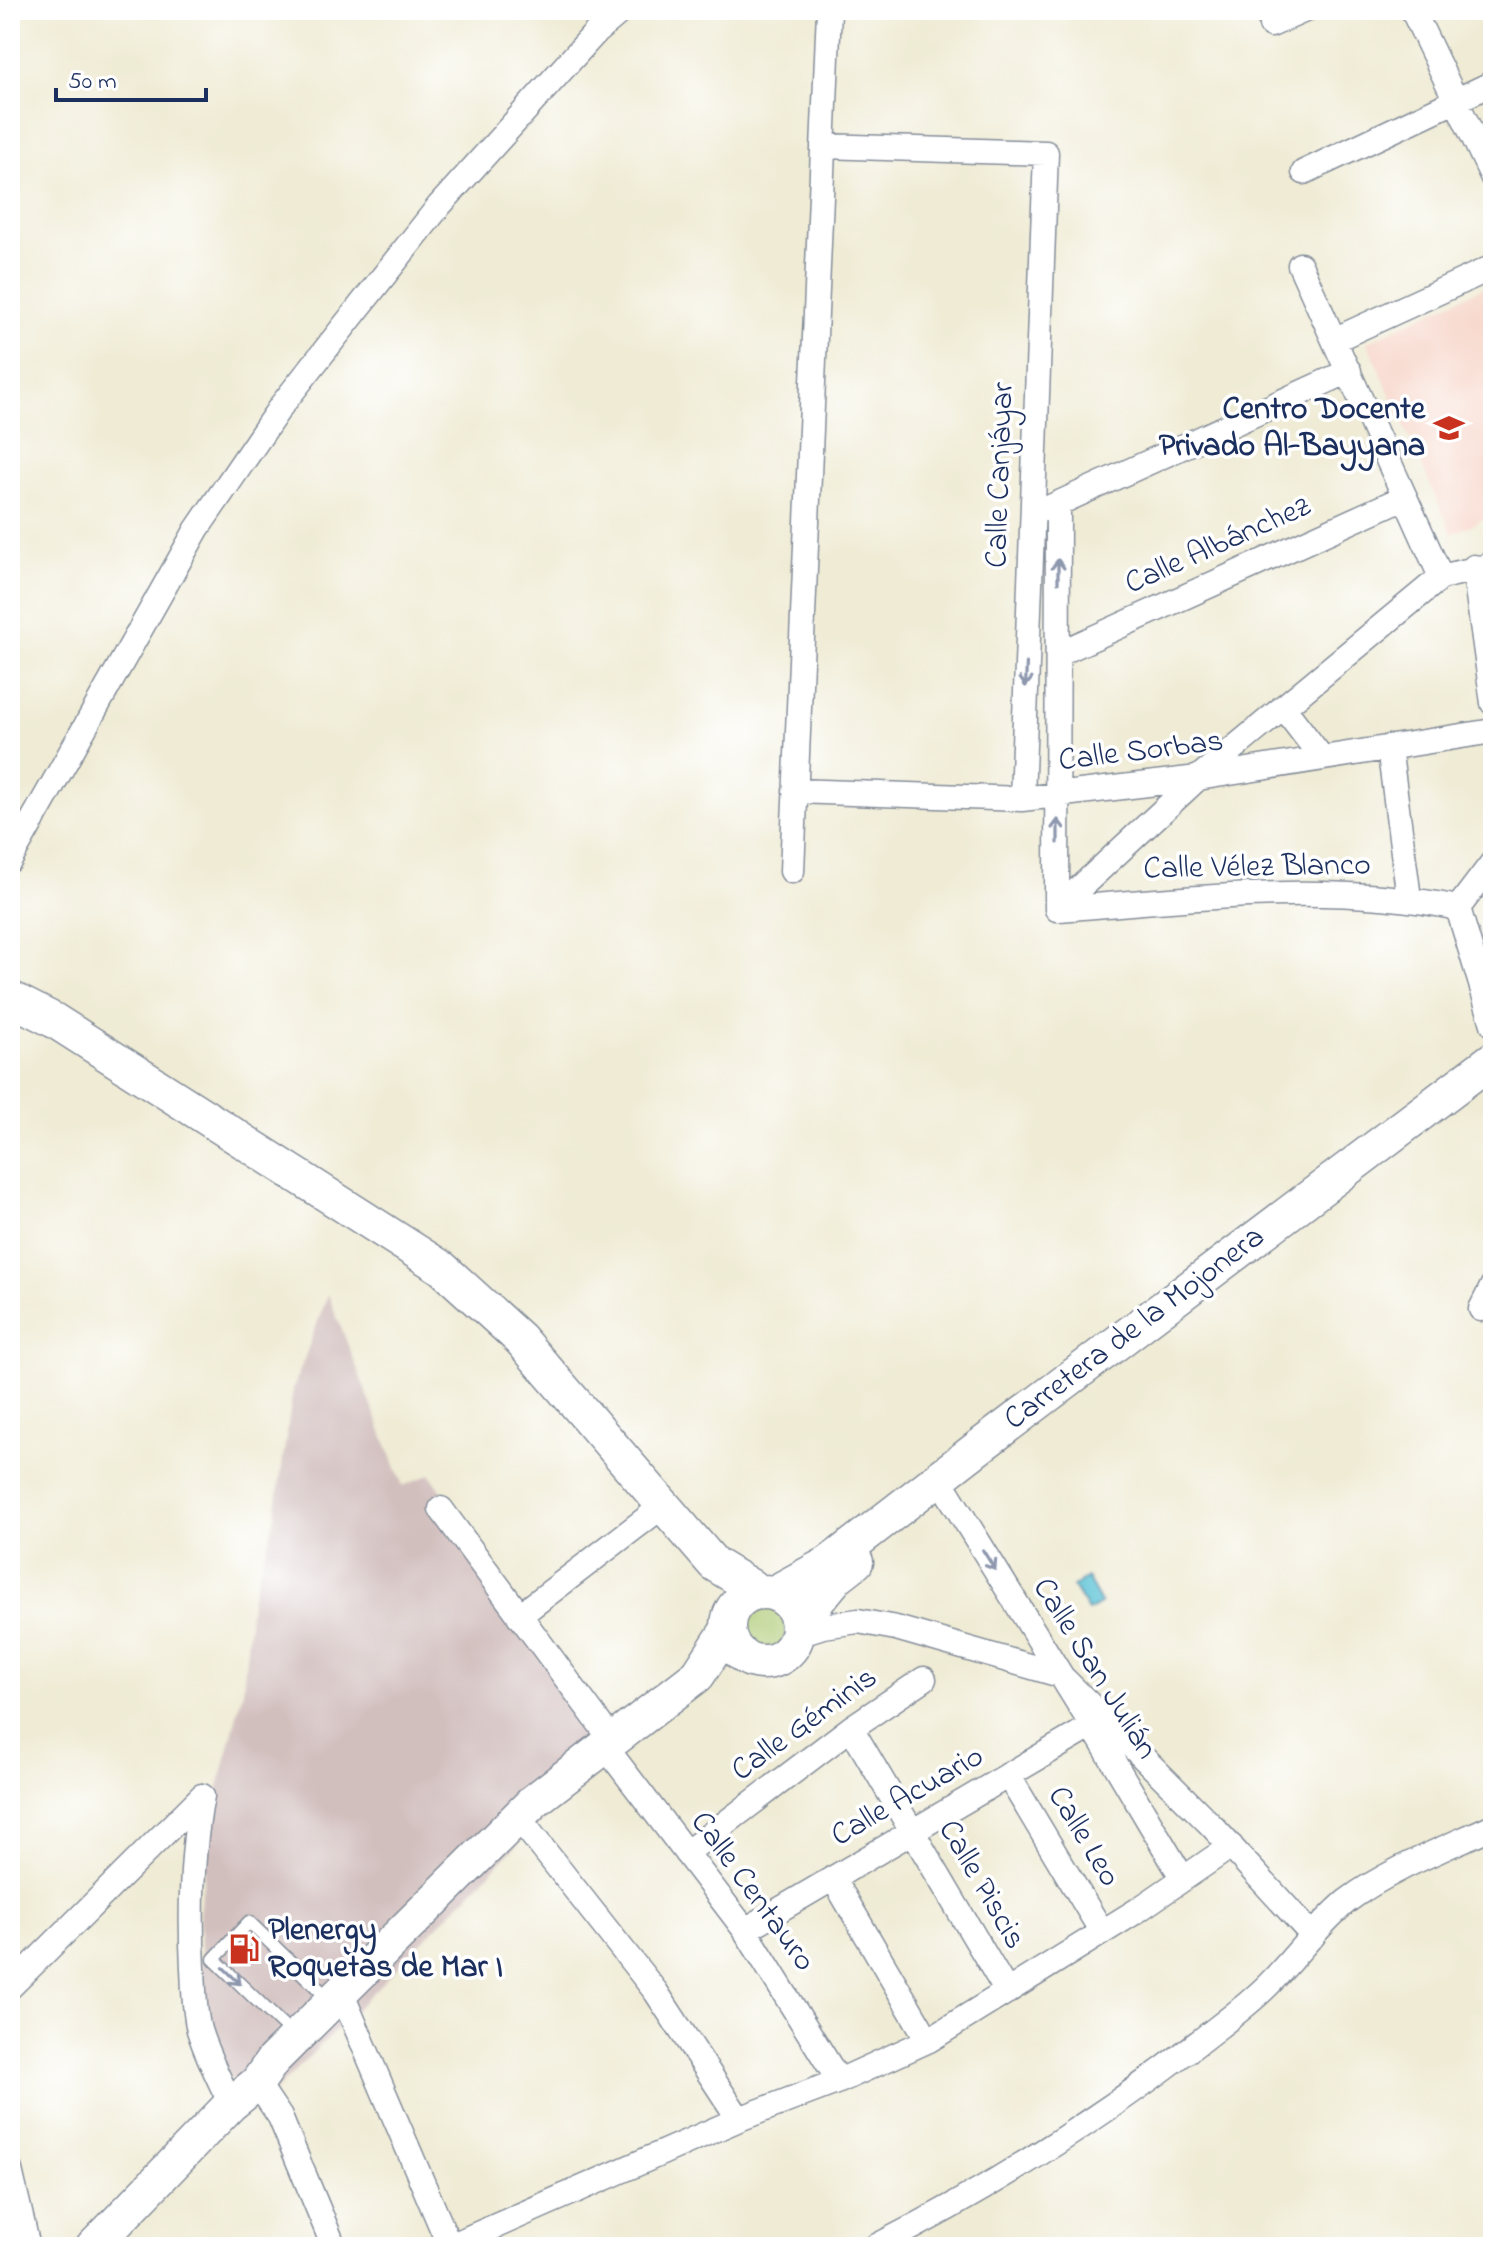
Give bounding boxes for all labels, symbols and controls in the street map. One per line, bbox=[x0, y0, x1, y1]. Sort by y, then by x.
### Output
scale bar bbox=[56, 52, 206, 102]
text: 50 m bbox=[68, 65, 117, 100]
street label: Calle Canjáyar bbox=[974, 381, 1028, 569]
place label: Centro Docente Privado Al-Bayyana bbox=[1159, 387, 1427, 472]
school or university icon: Centro Docente Privado Al-Bayyana bbox=[1432, 411, 1466, 445]
street label: Calle Albánchez bbox=[1118, 484, 1319, 608]
one-way arrow bbox=[1050, 558, 1066, 585]
one-way arrow bbox=[1019, 661, 1034, 688]
street label: Calle Sorbas bbox=[1056, 719, 1226, 785]
one-way arrow bbox=[1050, 818, 1066, 845]
street label: Calle Vélez Blanco bbox=[1143, 843, 1371, 893]
street label: Carretera de la Mojonera bbox=[995, 1215, 1275, 1443]
one-way arrow bbox=[981, 1548, 997, 1571]
street label: Calle San Julián bbox=[1019, 1569, 1169, 1769]
street label: Calle Géminis bbox=[722, 1656, 888, 1794]
street label: Calle Acuario bbox=[823, 1734, 993, 1860]
street label: Calle Leo bbox=[1034, 1777, 1132, 1897]
street label: Calle Centauro bbox=[678, 1802, 826, 1982]
street label: Calle Piscis bbox=[925, 1811, 1037, 1959]
place label: Plenergy Roquetas de Mar I bbox=[268, 1908, 503, 1992]
fuel station icon: Plenergy Roquetas de Mar I bbox=[227, 1932, 261, 1966]
one-way arrow bbox=[221, 1966, 241, 1985]

